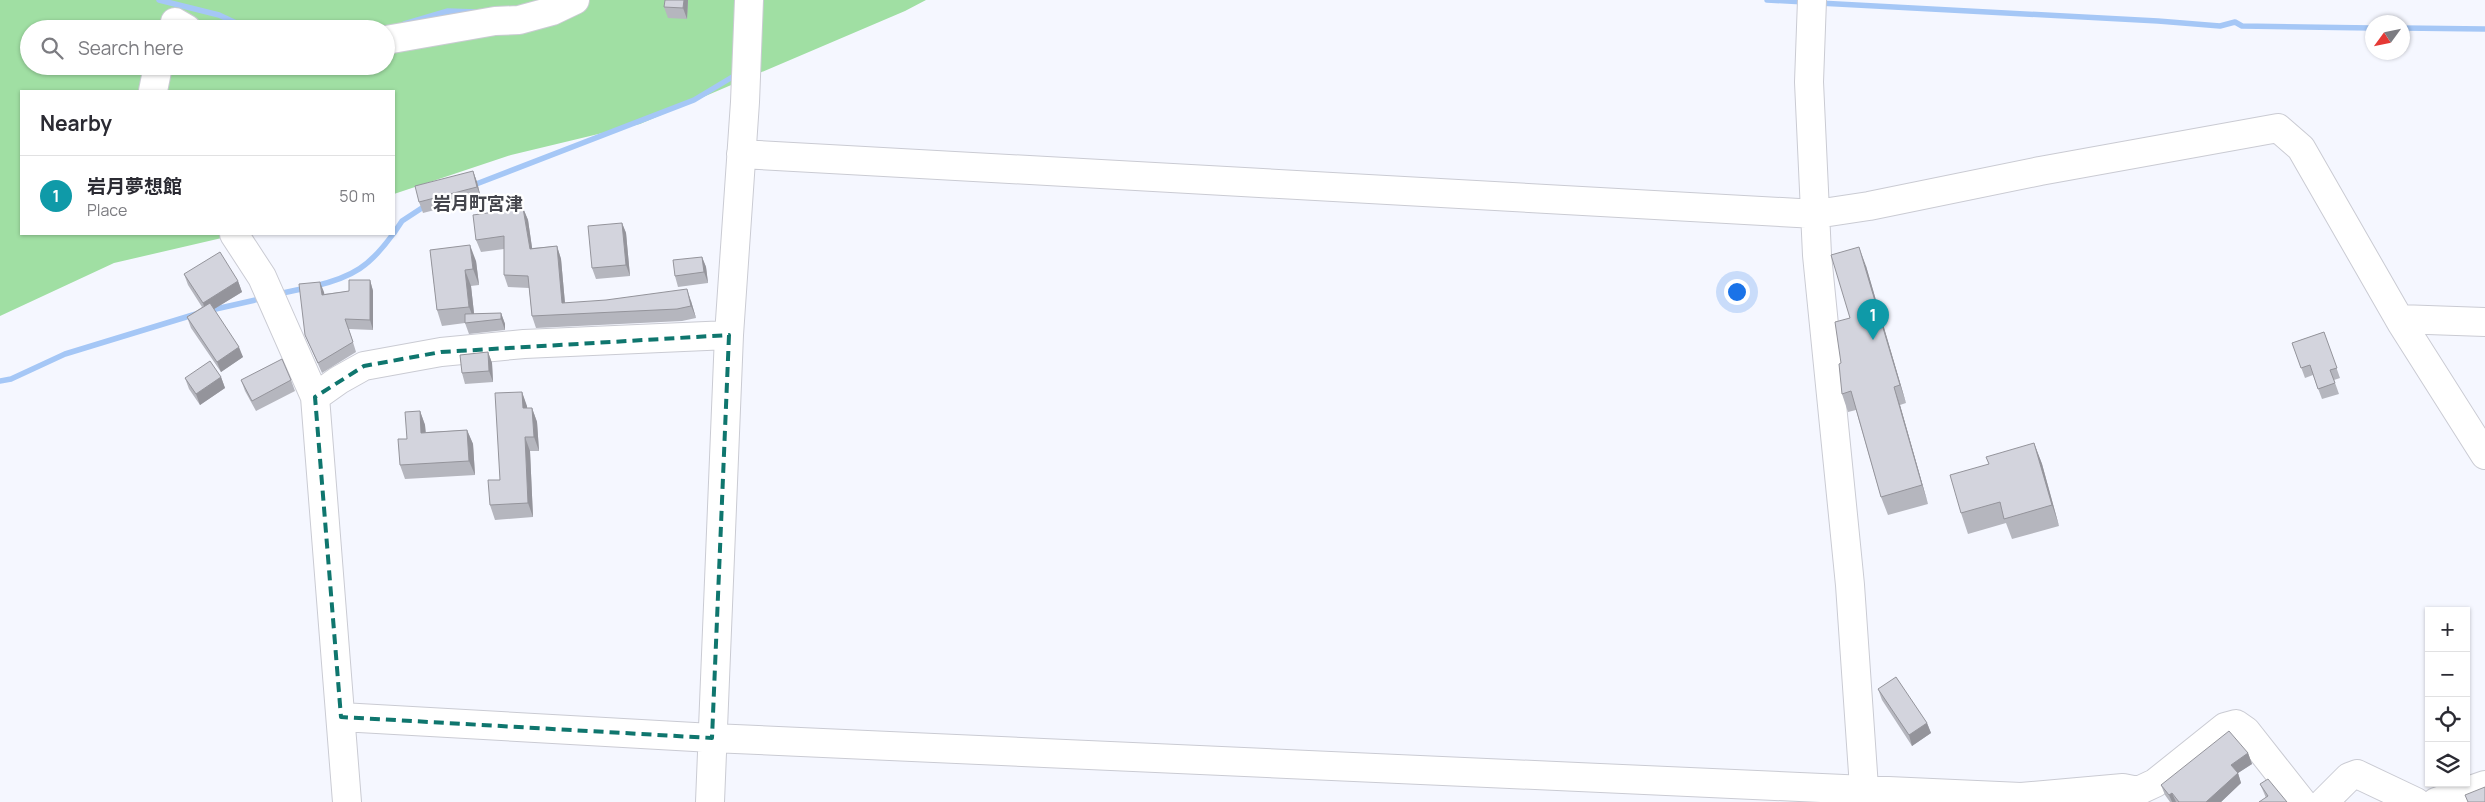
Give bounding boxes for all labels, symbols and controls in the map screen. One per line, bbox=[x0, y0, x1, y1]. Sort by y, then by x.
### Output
north arrow bbox=[2365, 15, 2410, 60]
search box bbox=[20, 20, 395, 75]
icon: search bbox=[38, 34, 66, 62]
text: Search here bbox=[78, 35, 184, 61]
text: Nearby bbox=[40, 109, 112, 137]
text: 岩月夢想館 bbox=[87, 173, 182, 199]
text: 1 bbox=[52, 185, 60, 207]
text: 50 m bbox=[339, 185, 375, 207]
district label: 岩月町宮津 bbox=[433, 191, 523, 215]
text: Place bbox=[87, 199, 127, 221]
your location bbox=[1724, 279, 1750, 305]
pin: 1 bbox=[1857, 299, 1889, 340]
map controls bbox=[2425, 607, 2470, 787]
button: + bbox=[2425, 607, 2470, 652]
button: − bbox=[2425, 652, 2470, 697]
button: locate bbox=[2425, 697, 2470, 742]
button: layers bbox=[2425, 742, 2470, 787]

